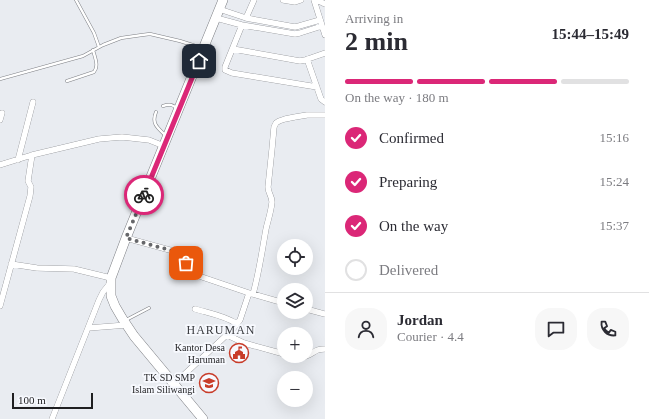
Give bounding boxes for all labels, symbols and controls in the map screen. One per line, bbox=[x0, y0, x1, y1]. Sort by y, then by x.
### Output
text: Arriving in bbox=[345, 11, 403, 26]
text: 15:44–15:49 bbox=[552, 26, 629, 42]
text: 2 min bbox=[345, 27, 408, 56]
pin bbox=[182, 44, 216, 78]
icon: home bbox=[188, 50, 210, 72]
text: On the way · 180 m bbox=[345, 90, 449, 105]
icon: check bbox=[345, 127, 367, 149]
text: Confirmed bbox=[379, 130, 444, 146]
text: 15:16 bbox=[599, 130, 629, 145]
icon: check bbox=[345, 171, 367, 193]
text: Preparing bbox=[379, 174, 437, 190]
text: 15:24 bbox=[599, 174, 629, 189]
courier bbox=[124, 175, 164, 215]
icon: bike bbox=[133, 184, 155, 206]
icon: check bbox=[345, 215, 367, 237]
text: On the way bbox=[379, 218, 448, 234]
text: 15:37 bbox=[599, 218, 629, 233]
map controls bbox=[277, 239, 313, 407]
button: locate bbox=[277, 239, 313, 275]
pin bbox=[169, 246, 203, 280]
icon: bag bbox=[175, 252, 197, 274]
text: Delivered bbox=[379, 262, 438, 278]
button: layers bbox=[277, 283, 313, 319]
button: person bbox=[345, 308, 387, 350]
button: chat bbox=[535, 308, 577, 350]
button: phone bbox=[587, 308, 629, 350]
text: Jordan bbox=[397, 312, 443, 328]
district label: HARUMAN bbox=[186, 323, 256, 337]
button: + bbox=[277, 327, 313, 363]
text: Courier · 4.4 bbox=[397, 329, 464, 344]
place label: Kantor Desa Haruman bbox=[175, 342, 226, 365]
public building icon: Kantor Desa Haruman bbox=[228, 342, 250, 364]
button: − bbox=[277, 371, 313, 407]
place label: TK SD SMP Islam Siliwangi bbox=[132, 372, 195, 395]
school or university icon: TK SD SMP Islam Siliwangi bbox=[198, 372, 220, 394]
scale bar bbox=[12, 391, 93, 410]
text: 100 m bbox=[18, 394, 46, 406]

